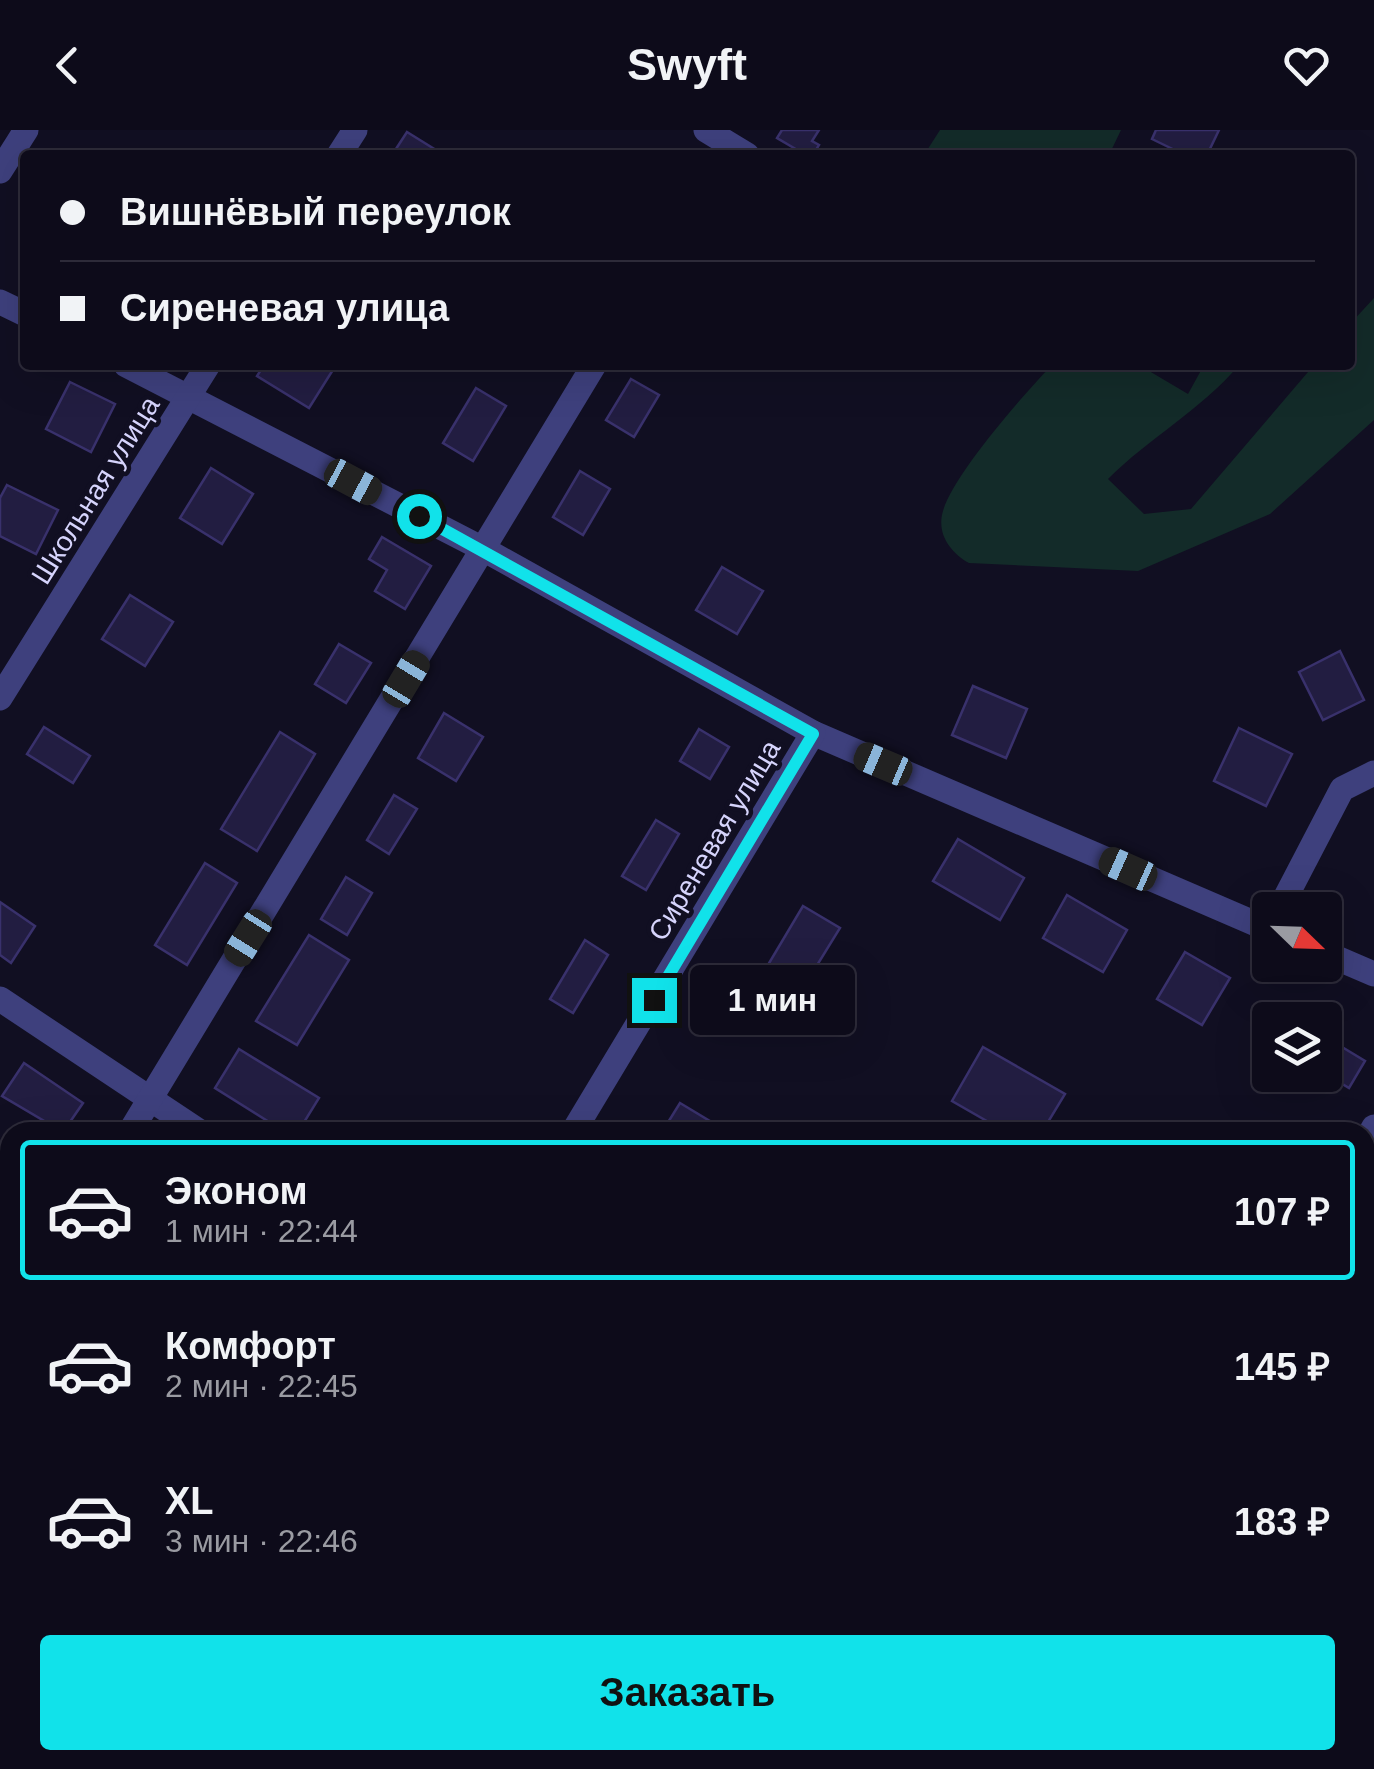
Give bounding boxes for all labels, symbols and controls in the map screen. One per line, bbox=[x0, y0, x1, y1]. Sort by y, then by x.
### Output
icon: back bbox=[40, 38, 95, 93]
icon: heart bbox=[1279, 38, 1334, 93]
text: Swyft bbox=[627, 39, 747, 90]
text: Вишнёвый переулок bbox=[120, 191, 511, 233]
text: Сиреневая улица bbox=[120, 287, 449, 329]
street label: Школьная улица bbox=[25, 391, 166, 590]
car bbox=[319, 455, 387, 509]
route start bbox=[397, 494, 442, 539]
car bbox=[378, 646, 434, 712]
street label: Сиреневая улица bbox=[642, 734, 787, 946]
car bbox=[850, 738, 916, 790]
car bbox=[1094, 843, 1162, 895]
north arrow bbox=[1252, 892, 1342, 982]
map controls bbox=[1252, 892, 1342, 1092]
car bbox=[219, 905, 277, 971]
callout: 1 мин bbox=[689, 965, 854, 1035]
route end bbox=[632, 978, 677, 1023]
text: 1 мин bbox=[728, 982, 817, 1018]
button: layers bbox=[1252, 1002, 1342, 1092]
icon: car bbox=[45, 1165, 135, 1255]
text: Эконом bbox=[165, 1170, 308, 1212]
text: 107 ₽ bbox=[1234, 1191, 1330, 1233]
text: 1 мин · 22:44 bbox=[165, 1213, 358, 1249]
icon: car bbox=[45, 1320, 135, 1410]
text: Комфорт bbox=[165, 1325, 336, 1367]
text: 145 ₽ bbox=[1234, 1346, 1330, 1388]
text: 2 мин · 22:45 bbox=[165, 1368, 358, 1404]
icon: car bbox=[45, 1475, 135, 1565]
text: XL bbox=[165, 1480, 214, 1522]
text: 183 ₽ bbox=[1234, 1501, 1330, 1543]
text: 3 мин · 22:46 bbox=[165, 1523, 358, 1559]
button: Заказать bbox=[40, 1635, 1335, 1750]

